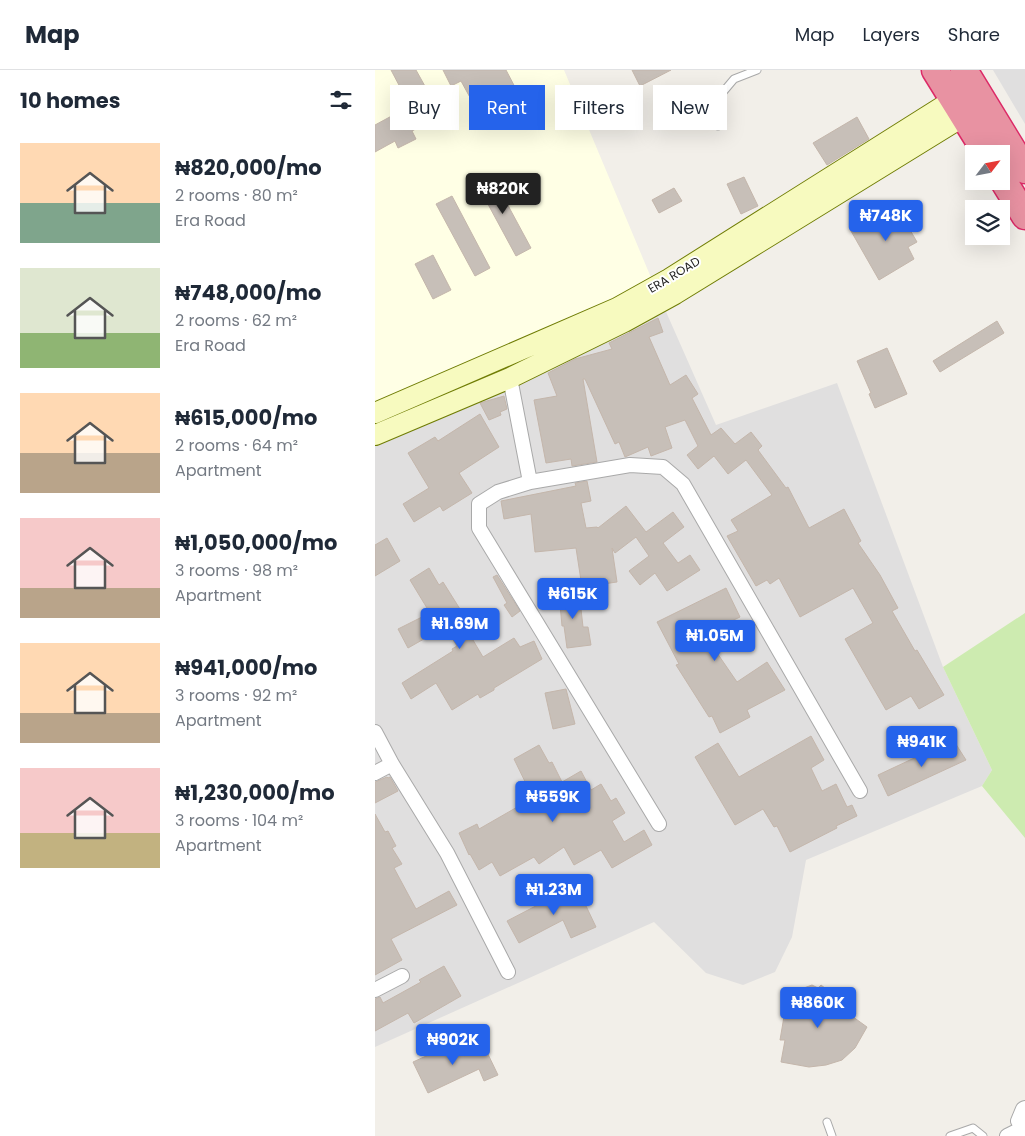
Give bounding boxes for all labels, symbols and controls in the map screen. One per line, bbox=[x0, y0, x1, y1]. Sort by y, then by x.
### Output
text: Map bbox=[25, 18, 80, 51]
text: Map bbox=[795, 22, 835, 47]
text: Layers bbox=[863, 22, 920, 47]
text: Share bbox=[948, 22, 1000, 47]
chip: Buy bbox=[390, 85, 459, 130]
chip: Rent bbox=[469, 85, 545, 130]
chip: Filters bbox=[555, 85, 643, 130]
chip: New bbox=[653, 85, 727, 130]
text: 10 homes bbox=[20, 86, 120, 115]
icon: filters bbox=[327, 86, 355, 114]
north arrow bbox=[965, 145, 1010, 190]
map controls bbox=[965, 145, 1010, 245]
text: ₦820,000/mo bbox=[175, 153, 322, 182]
icon: home bbox=[60, 163, 120, 223]
pin: ₦820K bbox=[468, 172, 538, 215]
text: ₦820K bbox=[477, 177, 529, 200]
text: 2 rooms · 80 m² bbox=[175, 184, 298, 207]
pin: ₦748K bbox=[851, 200, 921, 242]
button: layers bbox=[965, 200, 1010, 245]
text: ₦748K bbox=[860, 204, 912, 227]
text: Era Road bbox=[175, 209, 246, 232]
street label: ERA ROAD bbox=[644, 252, 703, 297]
text: ₦748,000/mo bbox=[175, 278, 321, 307]
icon: home bbox=[60, 288, 120, 348]
text: 2 rooms · 62 m² bbox=[175, 309, 297, 332]
text: Era Road bbox=[175, 334, 246, 357]
text: ₦615,000/mo bbox=[175, 403, 317, 432]
icon: home bbox=[60, 413, 120, 473]
text: 2 rooms · 64 m² bbox=[175, 434, 298, 457]
text: Apartment bbox=[175, 459, 262, 482]
text: ₦1,050,000/mo bbox=[175, 528, 337, 557]
icon: home bbox=[60, 538, 120, 598]
text: 3 rooms · 98 m² bbox=[175, 559, 298, 582]
pin: ₦615K bbox=[538, 578, 608, 620]
text: ₦615K bbox=[548, 582, 598, 605]
text: Apartment bbox=[175, 584, 262, 607]
pin: ₦1.69M bbox=[419, 608, 501, 650]
text: ₦1.69M bbox=[432, 612, 488, 635]
pin: ₦1.05M bbox=[674, 620, 756, 662]
text: ₦1.05M bbox=[686, 624, 744, 647]
text: ₦941,000/mo bbox=[175, 653, 317, 682]
icon: home bbox=[60, 663, 120, 723]
text: 3 rooms · 92 m² bbox=[175, 684, 297, 707]
text: Apartment bbox=[175, 709, 262, 732]
pin: ₦941K bbox=[887, 726, 957, 768]
text: ₦941K bbox=[897, 730, 947, 753]
text: ₦1,230,000/mo bbox=[175, 778, 335, 807]
pin: ₦559K bbox=[518, 780, 588, 823]
text: ₦559K bbox=[526, 785, 580, 808]
icon: home bbox=[60, 788, 120, 848]
text: 3 rooms · 104 m² bbox=[175, 809, 303, 832]
text: Apartment bbox=[175, 834, 262, 857]
pin: ₦1.23M bbox=[513, 874, 595, 916]
text: ₦1.23M bbox=[526, 878, 582, 901]
pin: ₦860K bbox=[783, 986, 853, 1029]
text: ₦860K bbox=[791, 991, 845, 1014]
pin: ₦902K bbox=[418, 1024, 488, 1066]
text: ₦902K bbox=[427, 1028, 479, 1051]

